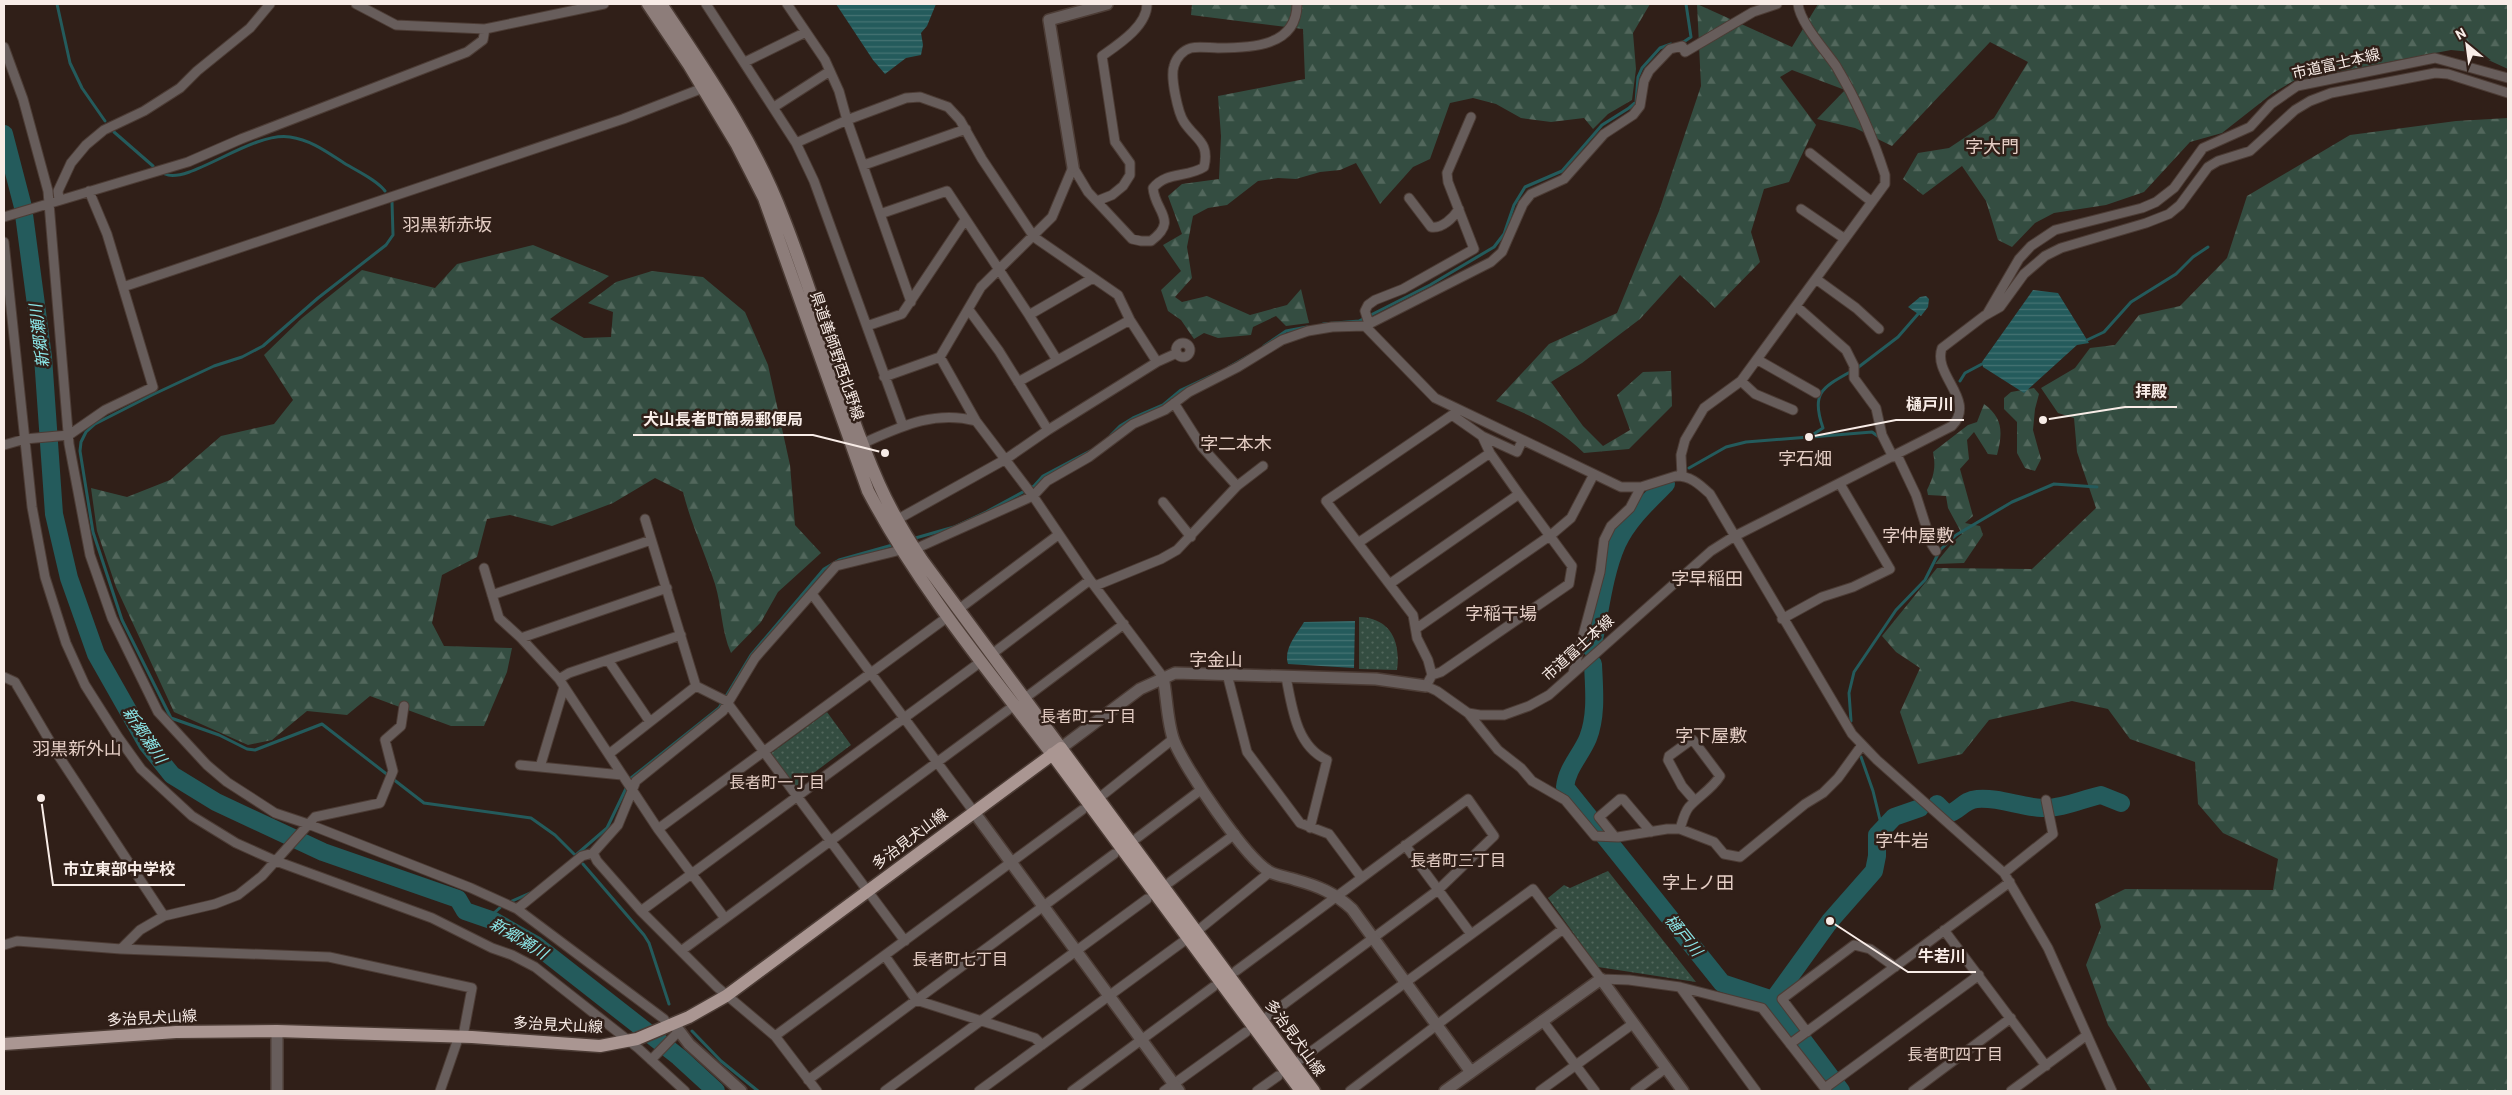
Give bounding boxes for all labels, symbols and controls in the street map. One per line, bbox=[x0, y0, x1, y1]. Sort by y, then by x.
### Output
north arrow bbox=[2442, 20, 2492, 70]
text: N bbox=[2452, 24, 2469, 43]
street label: 市道富士本線 bbox=[2290, 44, 2382, 82]
district label: 字大門 bbox=[1965, 135, 2019, 157]
district label: 羽黒新赤坂 bbox=[402, 213, 492, 235]
street label: 県道善師野西北野線 bbox=[807, 289, 868, 422]
water label: 新郷瀬川 bbox=[25, 301, 52, 369]
callout: 拝殿 bbox=[2125, 376, 2177, 407]
text: 拝殿 bbox=[2135, 381, 2167, 400]
callout: 樋戸川 bbox=[1896, 389, 1964, 420]
text: 樋戸川 bbox=[1906, 394, 1954, 413]
callout: 犬山長者町簡易郵便局 bbox=[633, 404, 813, 435]
text: 犬山長者町簡易郵便局 bbox=[643, 409, 803, 428]
district label: 字二本木 bbox=[1200, 432, 1272, 454]
district label: 字石畑 bbox=[1778, 447, 1832, 469]
district label: 字仲屋敷 bbox=[1882, 524, 1954, 546]
district label: 字早稲田 bbox=[1671, 567, 1743, 589]
district label: 字稲干場 bbox=[1465, 602, 1537, 624]
street label: 市道富士本線 bbox=[1538, 610, 1617, 684]
district label: 字金山 bbox=[1189, 648, 1243, 670]
water label: 新郷瀬川 bbox=[120, 703, 172, 768]
district label: 長者町二丁目 bbox=[1040, 706, 1136, 725]
district label: 字下屋敷 bbox=[1675, 724, 1747, 746]
district label: 羽黒新外山 bbox=[32, 737, 122, 759]
district label: 長者町一丁目 bbox=[729, 772, 825, 791]
street label: 多治見犬山線 bbox=[868, 804, 951, 872]
district label: 字牛岩 bbox=[1875, 829, 1929, 851]
district label: 長者町三丁目 bbox=[1410, 850, 1506, 869]
callout: 市立東部中学校 bbox=[53, 854, 185, 885]
text: 市立東部中学校 bbox=[63, 859, 175, 878]
district label: 字上ノ田 bbox=[1662, 871, 1734, 893]
water label: 樋戸川 bbox=[1662, 910, 1708, 961]
water label: 新郷瀬川 bbox=[487, 913, 553, 963]
callout: 牛若川 bbox=[1908, 941, 1976, 972]
text: 牛若川 bbox=[1918, 946, 1966, 965]
district label: 長者町七丁目 bbox=[912, 949, 1008, 968]
street label: 多治見犬山線 bbox=[1262, 996, 1330, 1079]
street label: 多治見犬山線 bbox=[107, 1006, 197, 1028]
street label: 多治見犬山線 bbox=[513, 1013, 603, 1035]
district label: 長者町四丁目 bbox=[1907, 1044, 2003, 1063]

